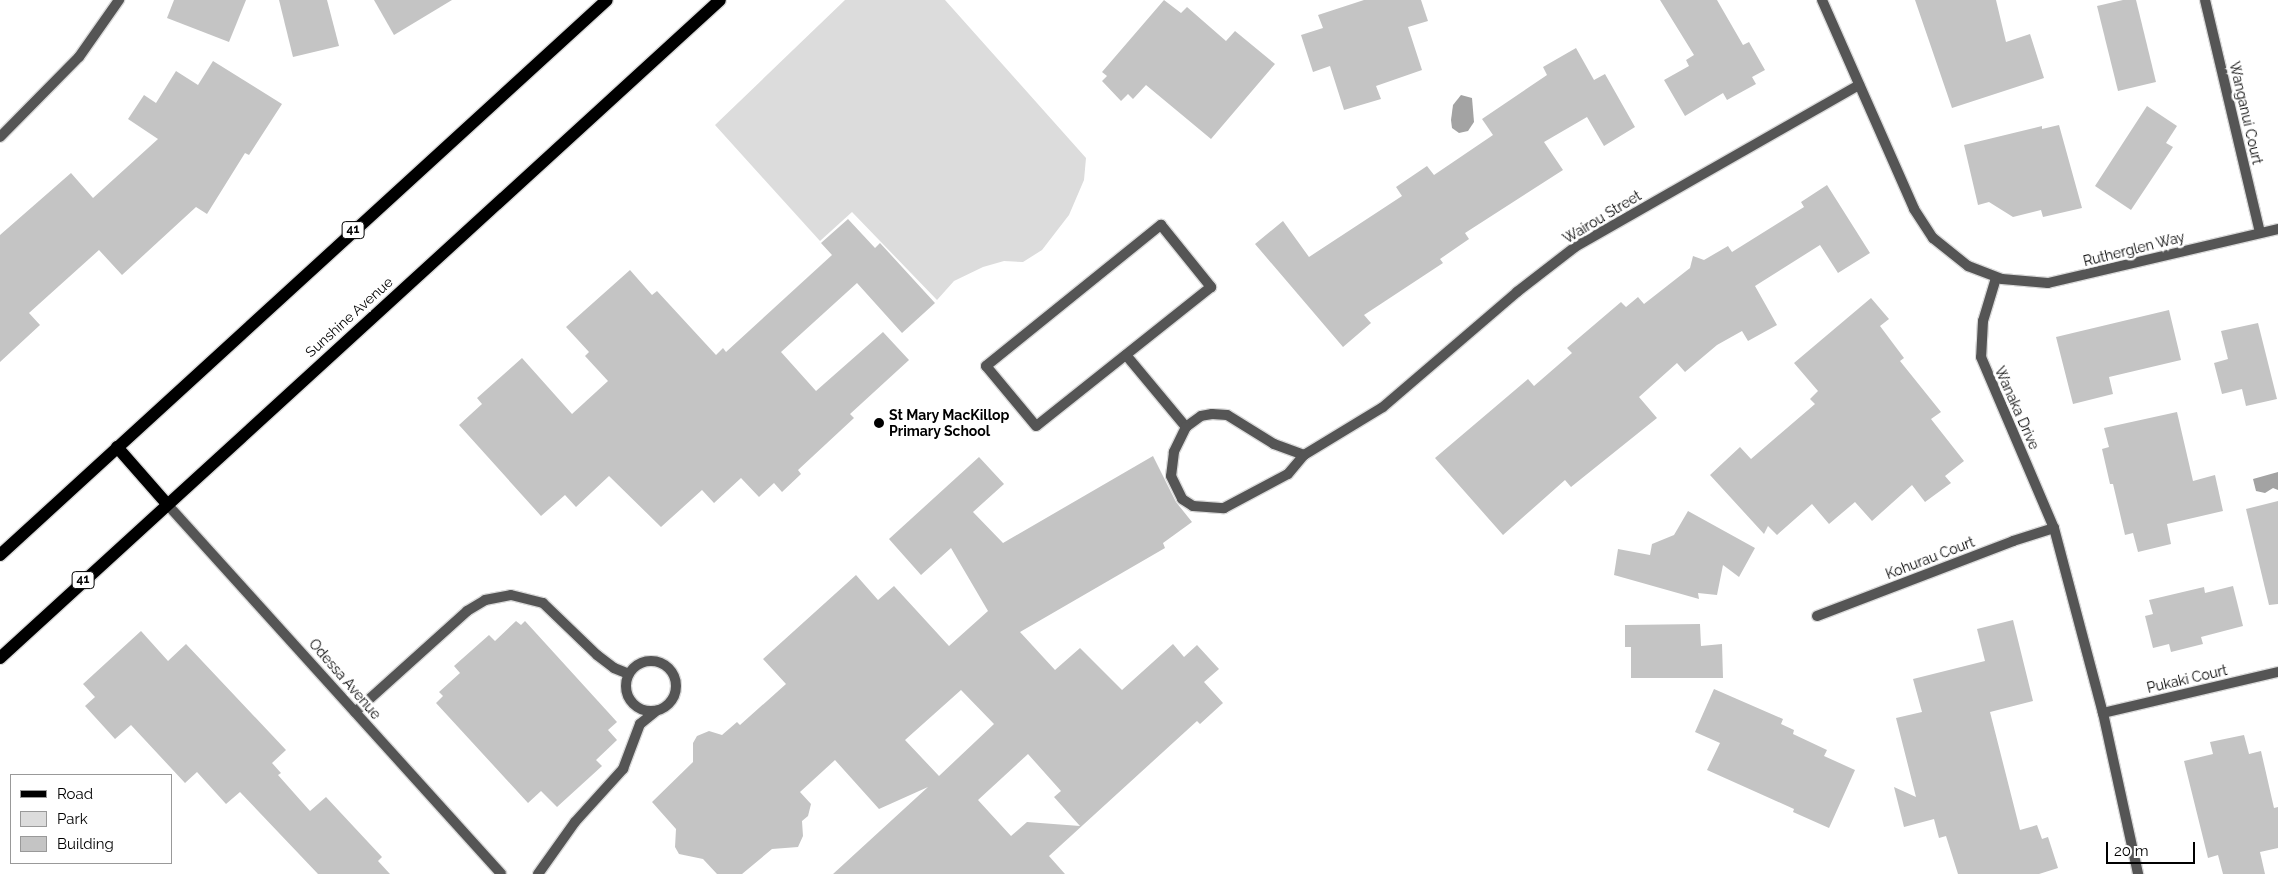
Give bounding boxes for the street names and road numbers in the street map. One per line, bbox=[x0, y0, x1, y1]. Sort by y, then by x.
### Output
street label: Wanganui Court bbox=[2226, 60, 2266, 166]
street label: Wairou Street bbox=[1560, 187, 1644, 247]
road number: 41 bbox=[340, 220, 366, 240]
street label: Rutherglen Way bbox=[2081, 228, 2187, 270]
street label: Sunshine Avenue bbox=[302, 273, 396, 361]
street label: Wanaka Drive bbox=[1991, 364, 2043, 452]
street label: Kohurau Court bbox=[1883, 533, 1977, 583]
road number: 41 bbox=[70, 570, 96, 590]
street label: Odessa Avenue bbox=[305, 635, 385, 723]
street label: Pukaki Court bbox=[2145, 662, 2229, 696]

